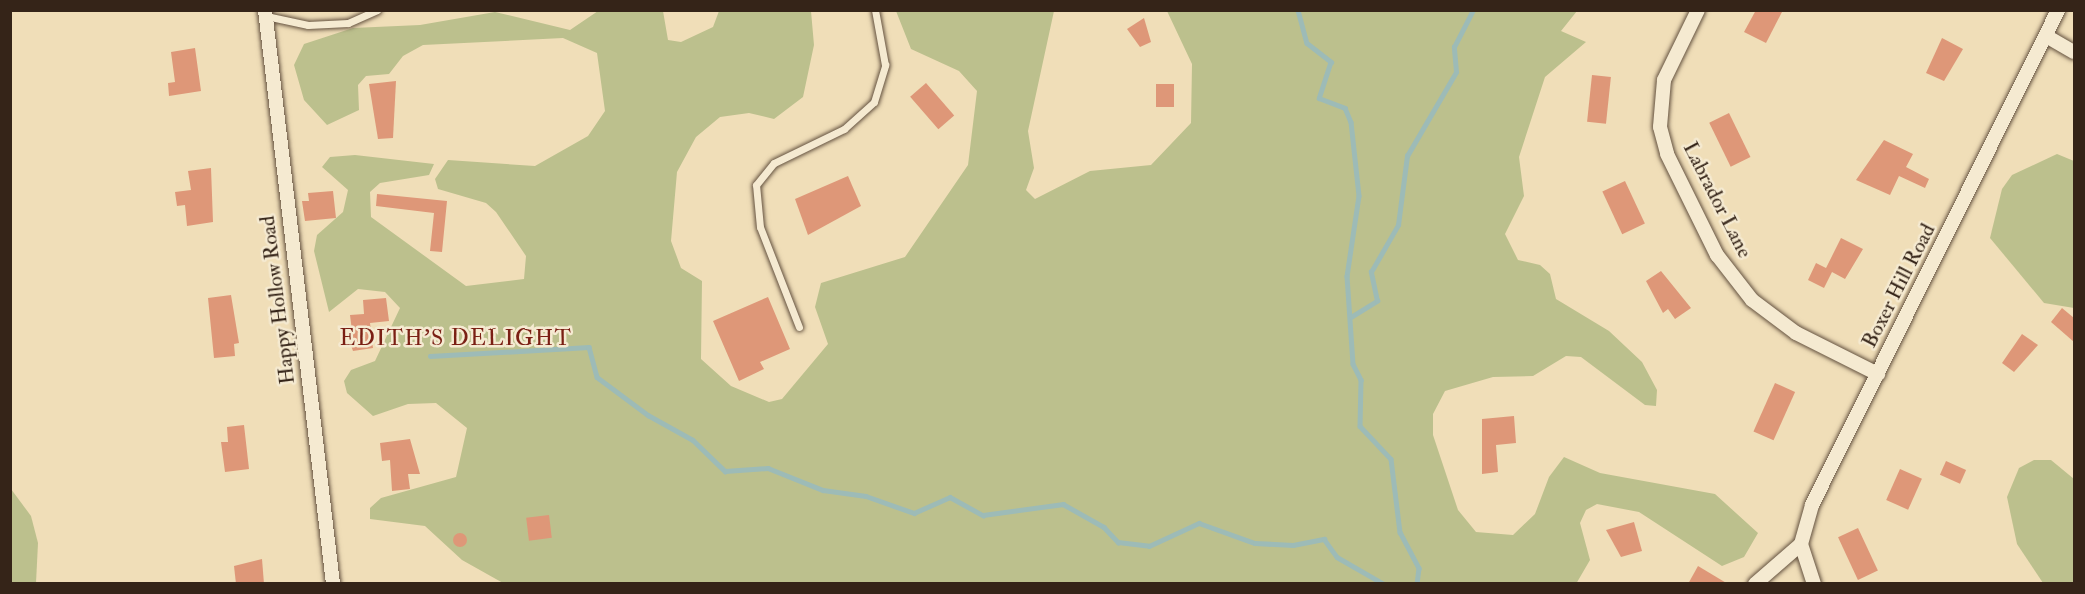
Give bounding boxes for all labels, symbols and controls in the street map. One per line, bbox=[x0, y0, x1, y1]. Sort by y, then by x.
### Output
street label: Labrador Lane bbox=[1677, 138, 1757, 262]
street label: Happy Hollow Road bbox=[255, 214, 301, 386]
street label: Boxer Hill Road bbox=[1857, 220, 1941, 352]
district label: EDITH'S DELIGHT bbox=[340, 326, 572, 352]

